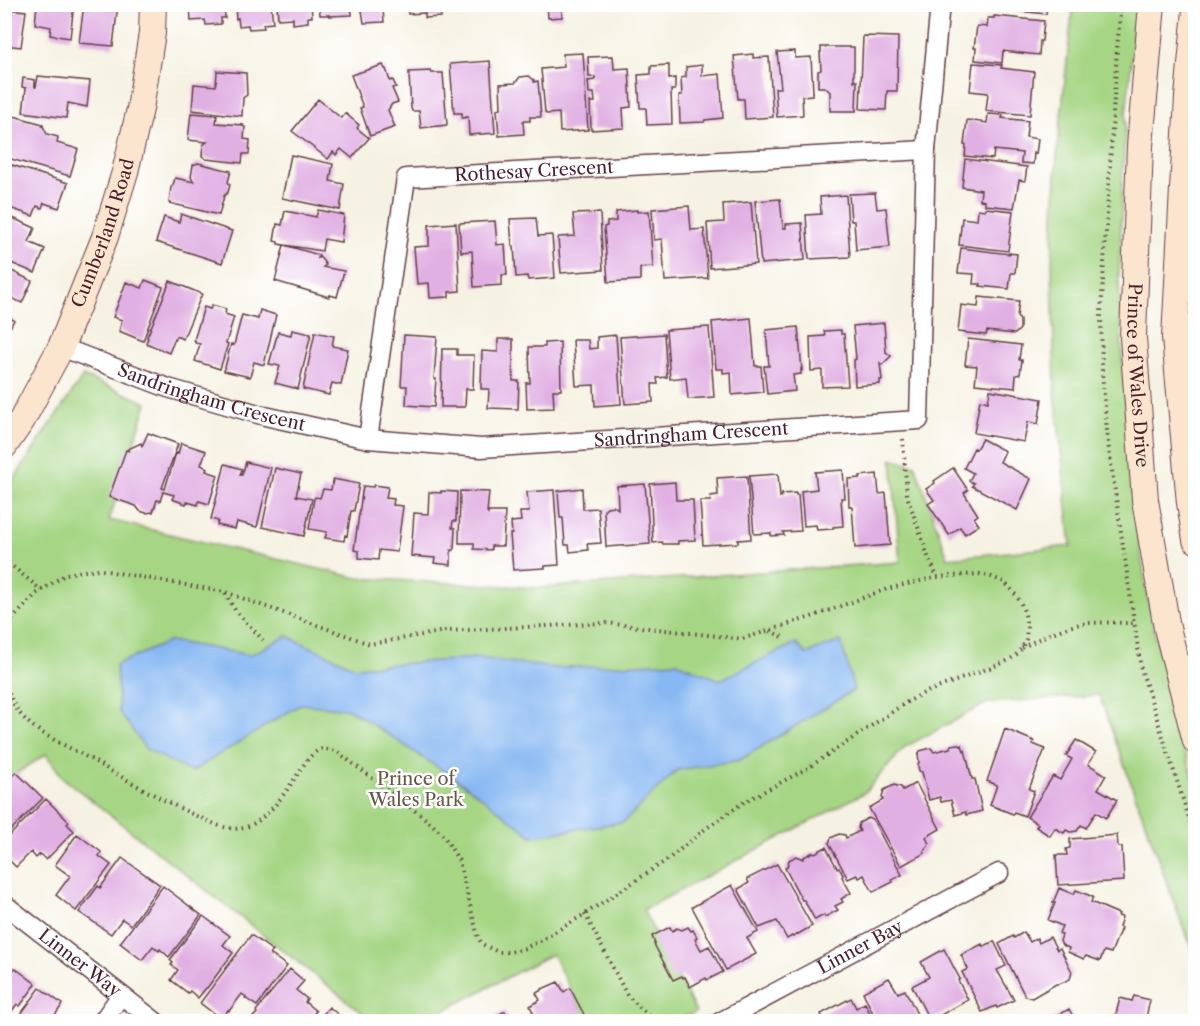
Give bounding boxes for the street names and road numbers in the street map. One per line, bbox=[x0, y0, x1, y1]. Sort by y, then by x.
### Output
street label: Cumberland Road bbox=[67, 156, 139, 311]
street label: Rothesay Crescent bbox=[454, 156, 615, 186]
street label: Prince of Wales Drive bbox=[1122, 283, 1154, 468]
street label: Sandringham Crescent bbox=[114, 359, 308, 436]
street label: Sandringham Crescent bbox=[593, 417, 790, 452]
street label: Linner Bay bbox=[814, 915, 908, 979]
street label: Linner Way bbox=[34, 924, 126, 1002]

